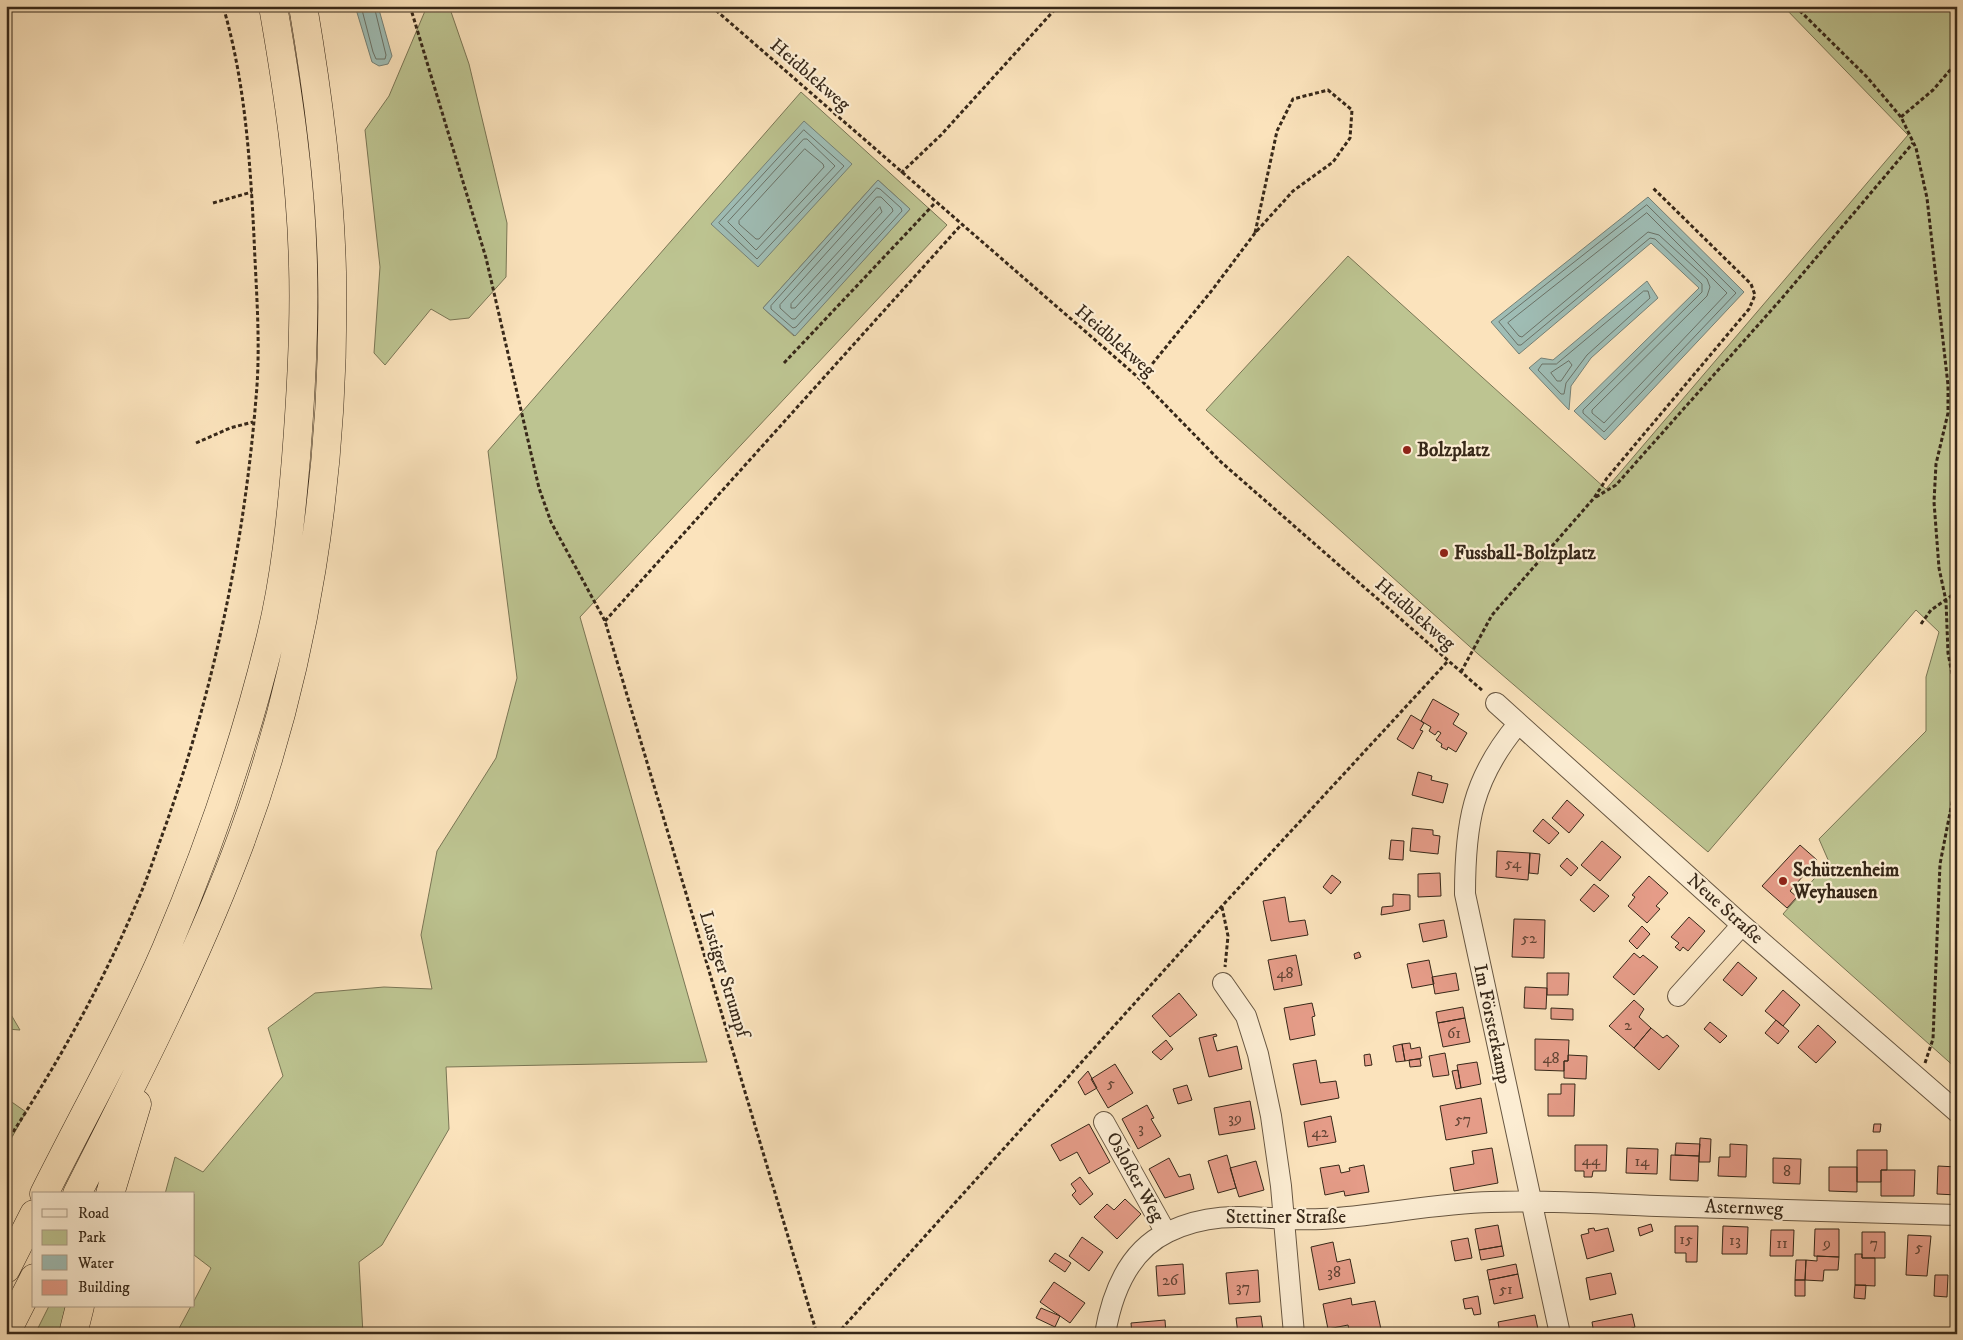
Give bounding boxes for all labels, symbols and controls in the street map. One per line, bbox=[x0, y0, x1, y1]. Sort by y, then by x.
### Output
street label: Heidblekweg bbox=[765, 34, 855, 117]
street label: Heidblekweg bbox=[1070, 300, 1160, 383]
place label: Bolzplatz bbox=[1417, 439, 1490, 462]
marker: Bolzplatz bbox=[1401, 444, 1413, 456]
place label: Fussball-Bolzplatz bbox=[1454, 542, 1597, 565]
marker: Fussball-Bolzplatz bbox=[1438, 547, 1450, 559]
street label: Heidblekweg bbox=[1370, 573, 1460, 656]
house number: 54 bbox=[1505, 853, 1522, 873]
place label: Schützenheim Weyhausen bbox=[1792, 859, 1900, 904]
street label: Neue Straße bbox=[1682, 869, 1768, 949]
marker: Schützenheim Weyhausen bbox=[1777, 875, 1789, 887]
street label: Lustiger Strumpf bbox=[694, 908, 755, 1043]
house number: 52 bbox=[1521, 928, 1537, 948]
street label: Im Försterkamp bbox=[1468, 962, 1516, 1086]
house number: 48 bbox=[1276, 963, 1294, 983]
house number: 2 bbox=[1624, 1015, 1632, 1035]
house number: 61 bbox=[1447, 1023, 1461, 1043]
house number: 48 bbox=[1542, 1048, 1560, 1068]
house number: 5 bbox=[1107, 1073, 1115, 1093]
house number: 39 bbox=[1228, 1108, 1242, 1128]
house number: 57 bbox=[1455, 1109, 1471, 1129]
house number: 3 bbox=[1138, 1118, 1144, 1138]
house number: 42 bbox=[1311, 1122, 1329, 1142]
street label: Osloßer Weg bbox=[1101, 1128, 1169, 1226]
house number: 44 bbox=[1582, 1150, 1601, 1170]
house number: 14 bbox=[1634, 1151, 1650, 1171]
house number: 8 bbox=[1783, 1161, 1791, 1181]
legend bbox=[32, 1192, 195, 1308]
street label: Asternweg bbox=[1704, 1195, 1784, 1221]
text: Road bbox=[78, 1204, 110, 1223]
street label: Stettiner Straße bbox=[1226, 1206, 1346, 1229]
text: Park bbox=[78, 1228, 107, 1247]
house number: 15 bbox=[1679, 1229, 1693, 1249]
house number: 13 bbox=[1729, 1230, 1741, 1250]
house number: 11 bbox=[1776, 1233, 1788, 1253]
house number: 9 bbox=[1822, 1233, 1831, 1253]
house number: 7 bbox=[1870, 1233, 1878, 1253]
house number: 5 bbox=[1915, 1237, 1923, 1257]
text: Water bbox=[77, 1254, 114, 1273]
house number: 38 bbox=[1327, 1262, 1341, 1282]
house number: 26 bbox=[1162, 1270, 1179, 1290]
house number: 37 bbox=[1236, 1277, 1250, 1297]
text: Building bbox=[78, 1278, 130, 1297]
house number: 51 bbox=[1499, 1279, 1513, 1299]

